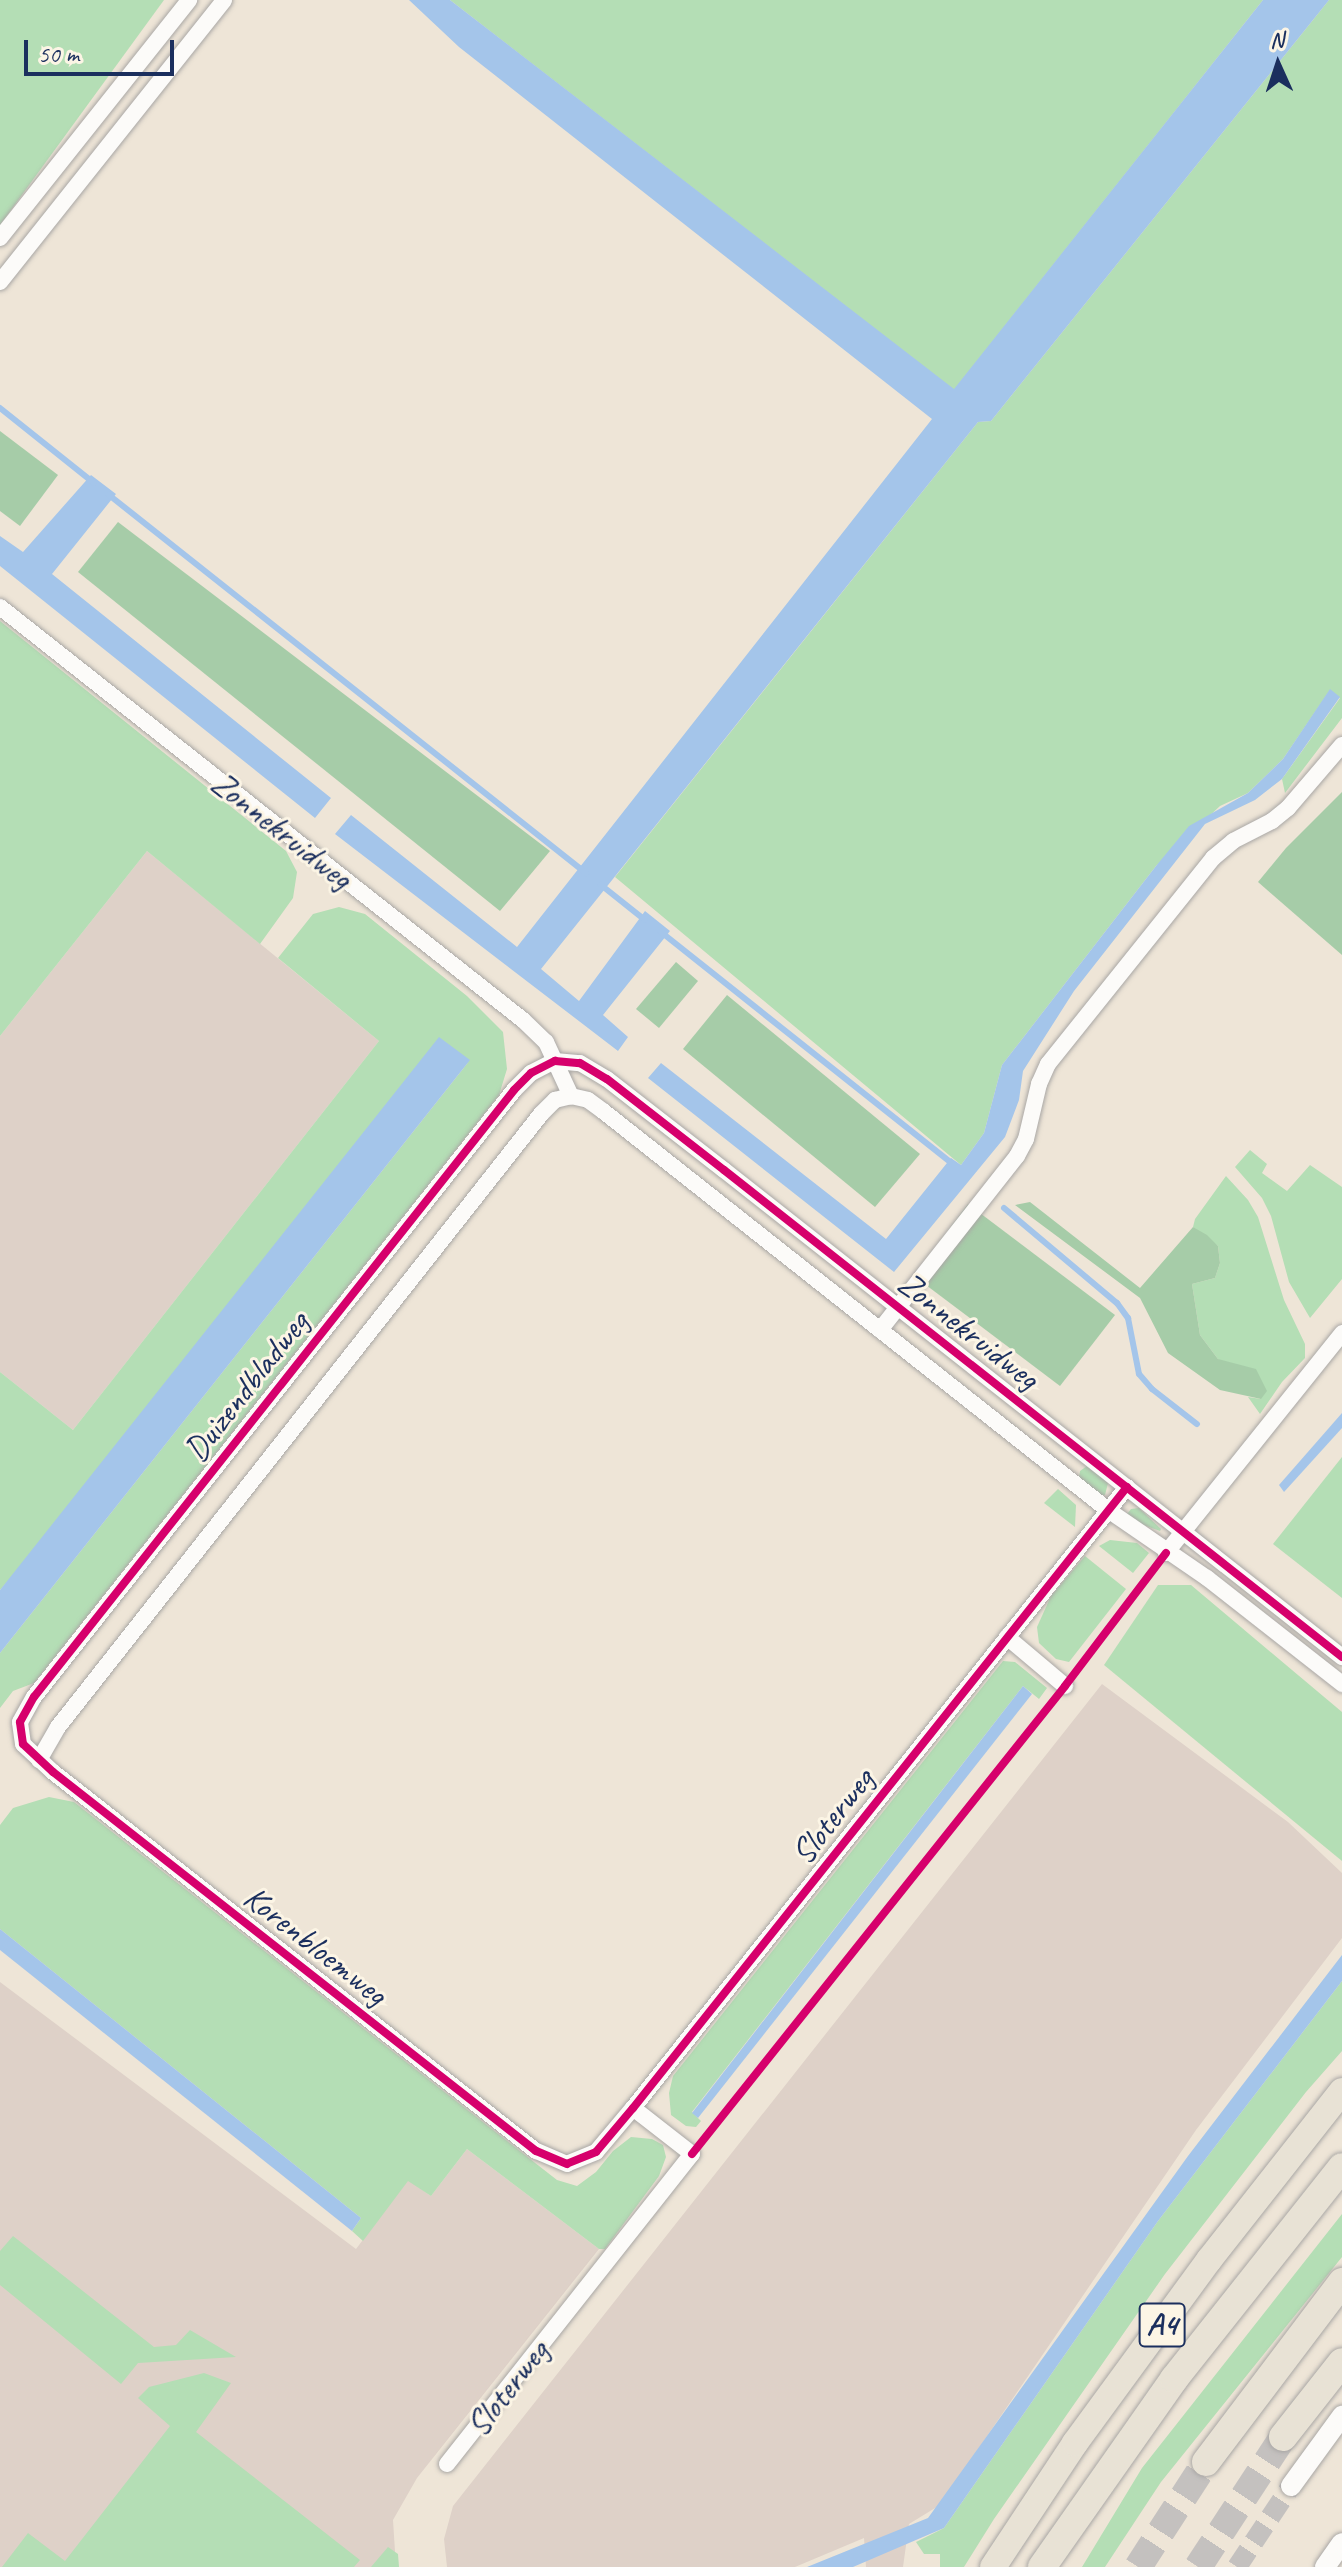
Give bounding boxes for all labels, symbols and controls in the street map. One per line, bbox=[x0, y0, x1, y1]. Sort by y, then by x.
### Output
scale bar bbox=[28, 24, 178, 74]
north arrow bbox=[1238, 24, 1318, 104]
text: N bbox=[1269, 26, 1284, 54]
text: 50 m bbox=[38, 39, 79, 69]
street label: Zonnekruidweg bbox=[203, 762, 361, 898]
street label: Zonnekruidweg bbox=[890, 1262, 1048, 1398]
street label: Duizendbladweg bbox=[175, 1303, 317, 1469]
street label: Sloterweg bbox=[782, 1760, 882, 1872]
street label: Korenbloemweg bbox=[236, 1876, 396, 2014]
road number: A4 bbox=[1138, 2297, 1186, 2353]
street label: Sloterweg bbox=[457, 2332, 557, 2444]

